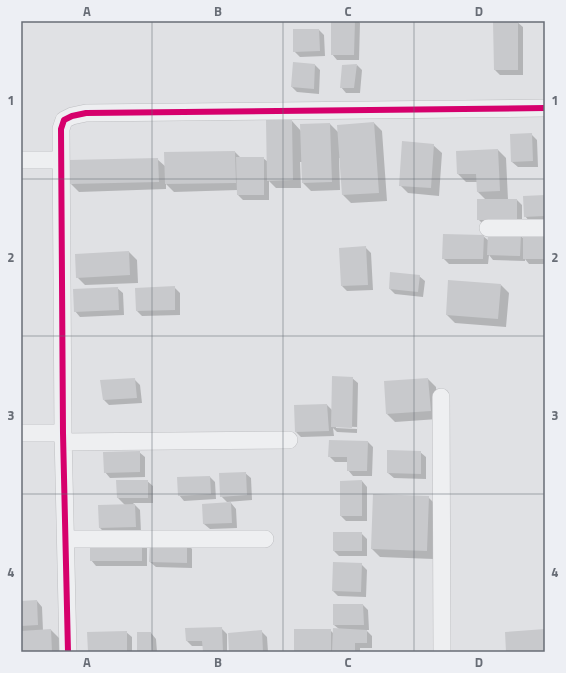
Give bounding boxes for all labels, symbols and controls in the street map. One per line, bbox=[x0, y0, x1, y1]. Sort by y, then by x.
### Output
text: A bbox=[83, 1, 91, 21]
text: B bbox=[214, 1, 222, 21]
text: C bbox=[344, 1, 352, 21]
text: D bbox=[475, 1, 483, 21]
text: 1 bbox=[7, 90, 15, 110]
text: 1 bbox=[551, 90, 559, 110]
text: 2 bbox=[7, 247, 15, 267]
text: 2 bbox=[551, 247, 559, 267]
text: 3 bbox=[7, 405, 15, 425]
text: 3 bbox=[551, 405, 559, 425]
text: 4 bbox=[7, 562, 15, 582]
text: 4 bbox=[551, 562, 559, 582]
text: A bbox=[83, 652, 91, 672]
text: B bbox=[214, 652, 222, 672]
text: C bbox=[344, 652, 352, 672]
text: D bbox=[475, 652, 483, 672]

